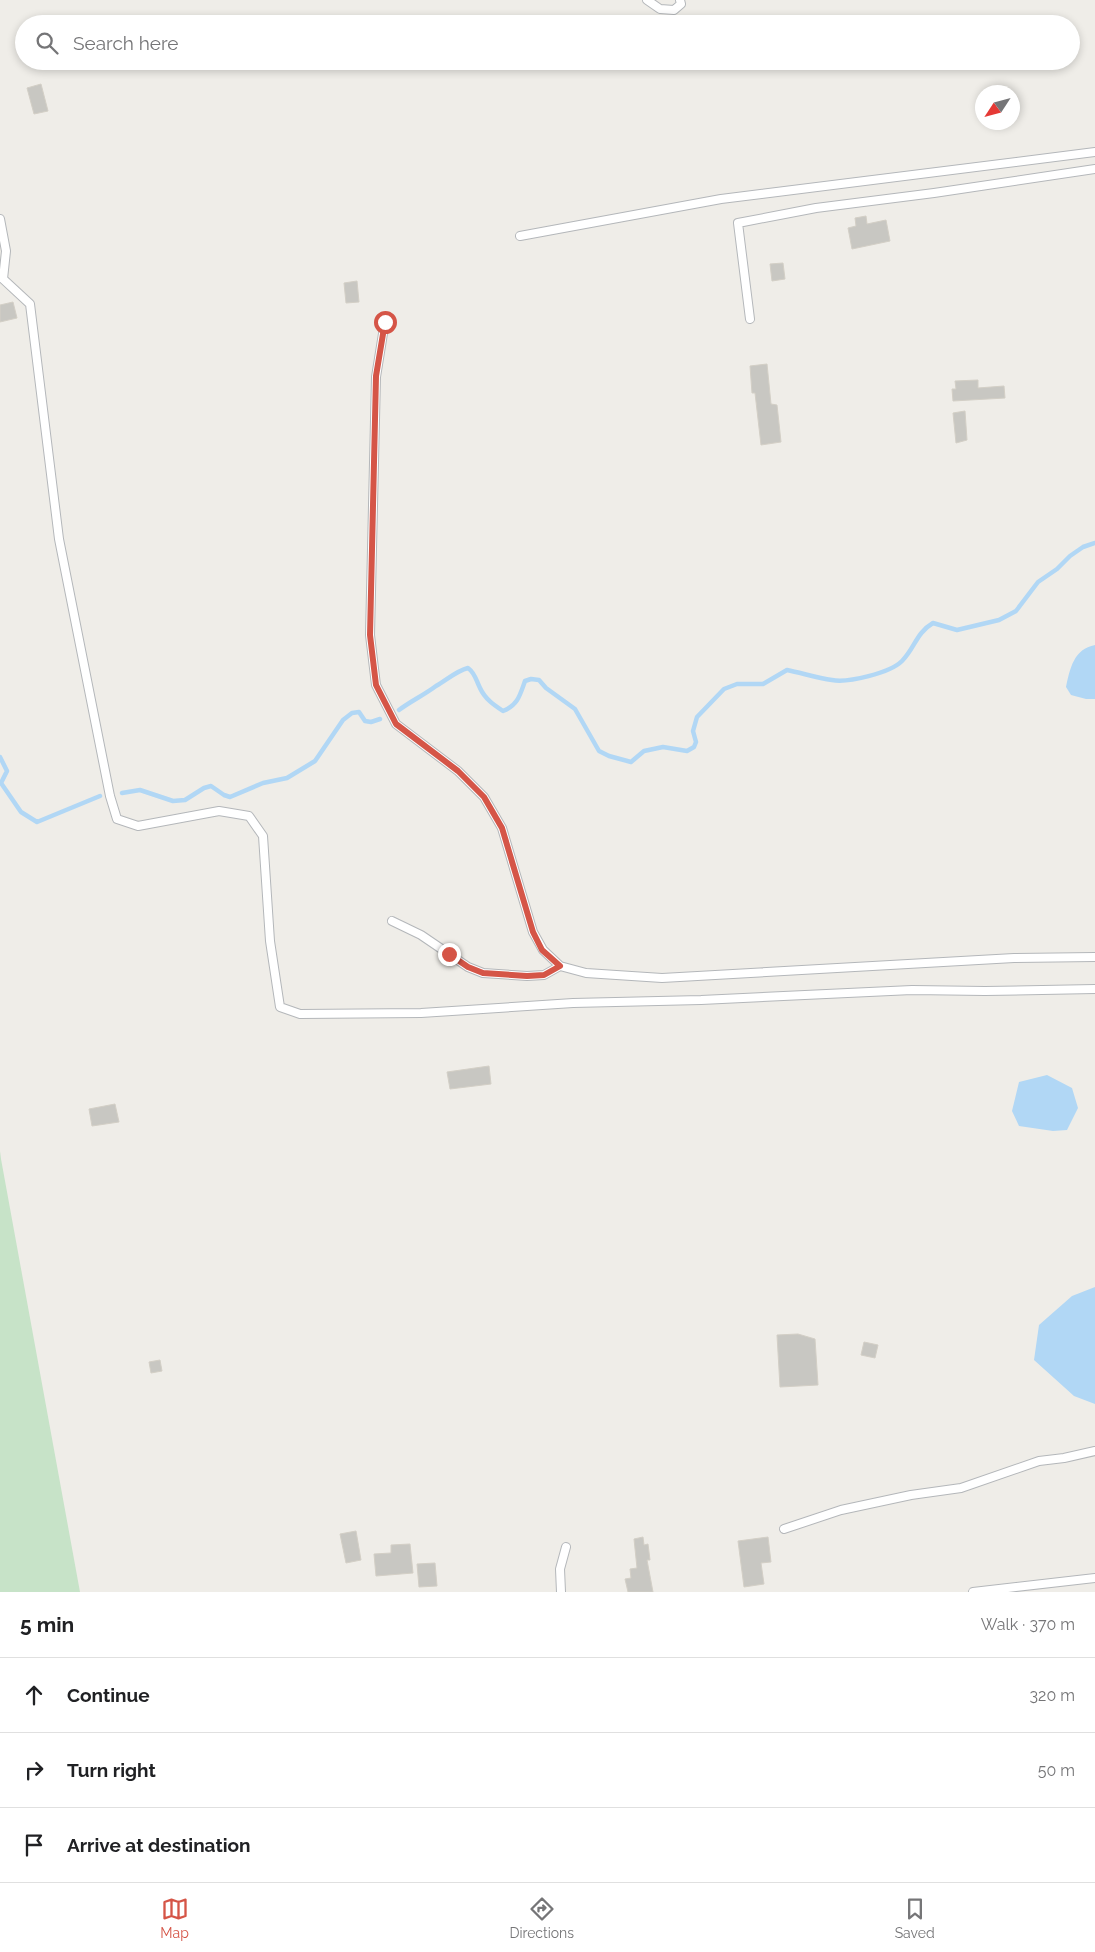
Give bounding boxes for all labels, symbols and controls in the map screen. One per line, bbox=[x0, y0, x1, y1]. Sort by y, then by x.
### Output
search box bbox=[15, 15, 1080, 70]
icon: search bbox=[33, 29, 61, 57]
text: Search here bbox=[73, 32, 179, 54]
north arrow bbox=[975, 85, 1020, 130]
route start bbox=[374, 311, 397, 334]
route end bbox=[438, 943, 461, 966]
text: 5 min bbox=[20, 1612, 74, 1637]
text: Walk · 370 m bbox=[981, 1615, 1075, 1634]
icon: ahead bbox=[20, 1681, 48, 1709]
text: Continue bbox=[67, 1684, 150, 1706]
text: 320 m bbox=[1030, 1686, 1075, 1705]
icon: right bbox=[20, 1756, 48, 1784]
text: Turn right bbox=[67, 1759, 156, 1781]
text: 50 m bbox=[1038, 1761, 1075, 1780]
icon: arrive bbox=[20, 1831, 48, 1859]
text: Arrive at destination bbox=[67, 1834, 251, 1856]
tab: Map bbox=[160, 1895, 189, 1941]
tab: Directions bbox=[509, 1895, 574, 1941]
tab: Saved bbox=[895, 1895, 935, 1941]

